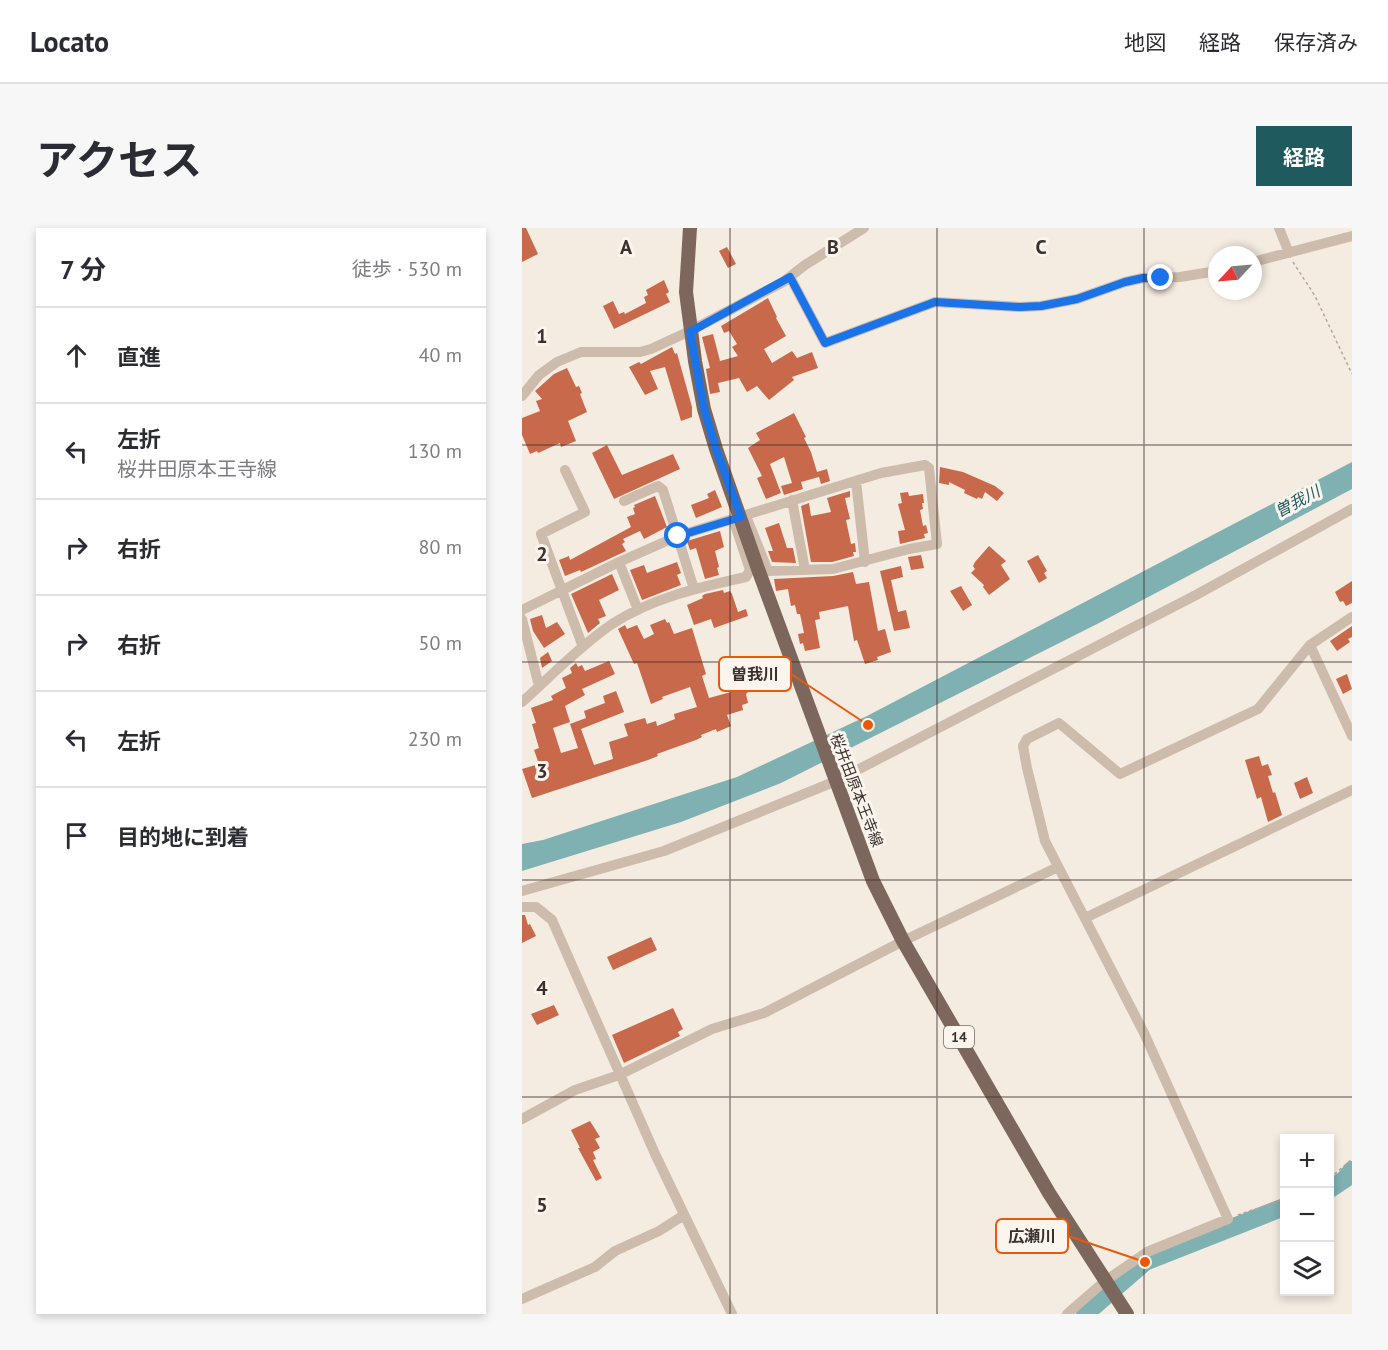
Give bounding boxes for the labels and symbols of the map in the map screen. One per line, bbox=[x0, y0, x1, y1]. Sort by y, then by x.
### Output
text: A bbox=[620, 234, 633, 260]
text: B bbox=[827, 234, 839, 260]
text: C bbox=[1035, 234, 1047, 260]
north arrow bbox=[1208, 246, 1262, 300]
route end bbox=[1147, 264, 1173, 290]
text: 1 bbox=[536, 323, 548, 349]
water label: 曽我川 bbox=[1271, 480, 1325, 521]
route start bbox=[664, 522, 690, 548]
text: 2 bbox=[536, 541, 548, 567]
callout: 曽我川 bbox=[719, 657, 791, 691]
text: 曽我川 bbox=[731, 664, 779, 684]
street label: 桜井田原本王寺線 bbox=[827, 731, 887, 849]
text: 3 bbox=[536, 758, 548, 784]
text: 4 bbox=[536, 975, 548, 1001]
road number: 14 bbox=[944, 1026, 974, 1048]
text: 5 bbox=[536, 1192, 548, 1218]
callout: 広瀬川 bbox=[996, 1219, 1068, 1253]
text: 広瀬川 bbox=[1008, 1226, 1056, 1246]

